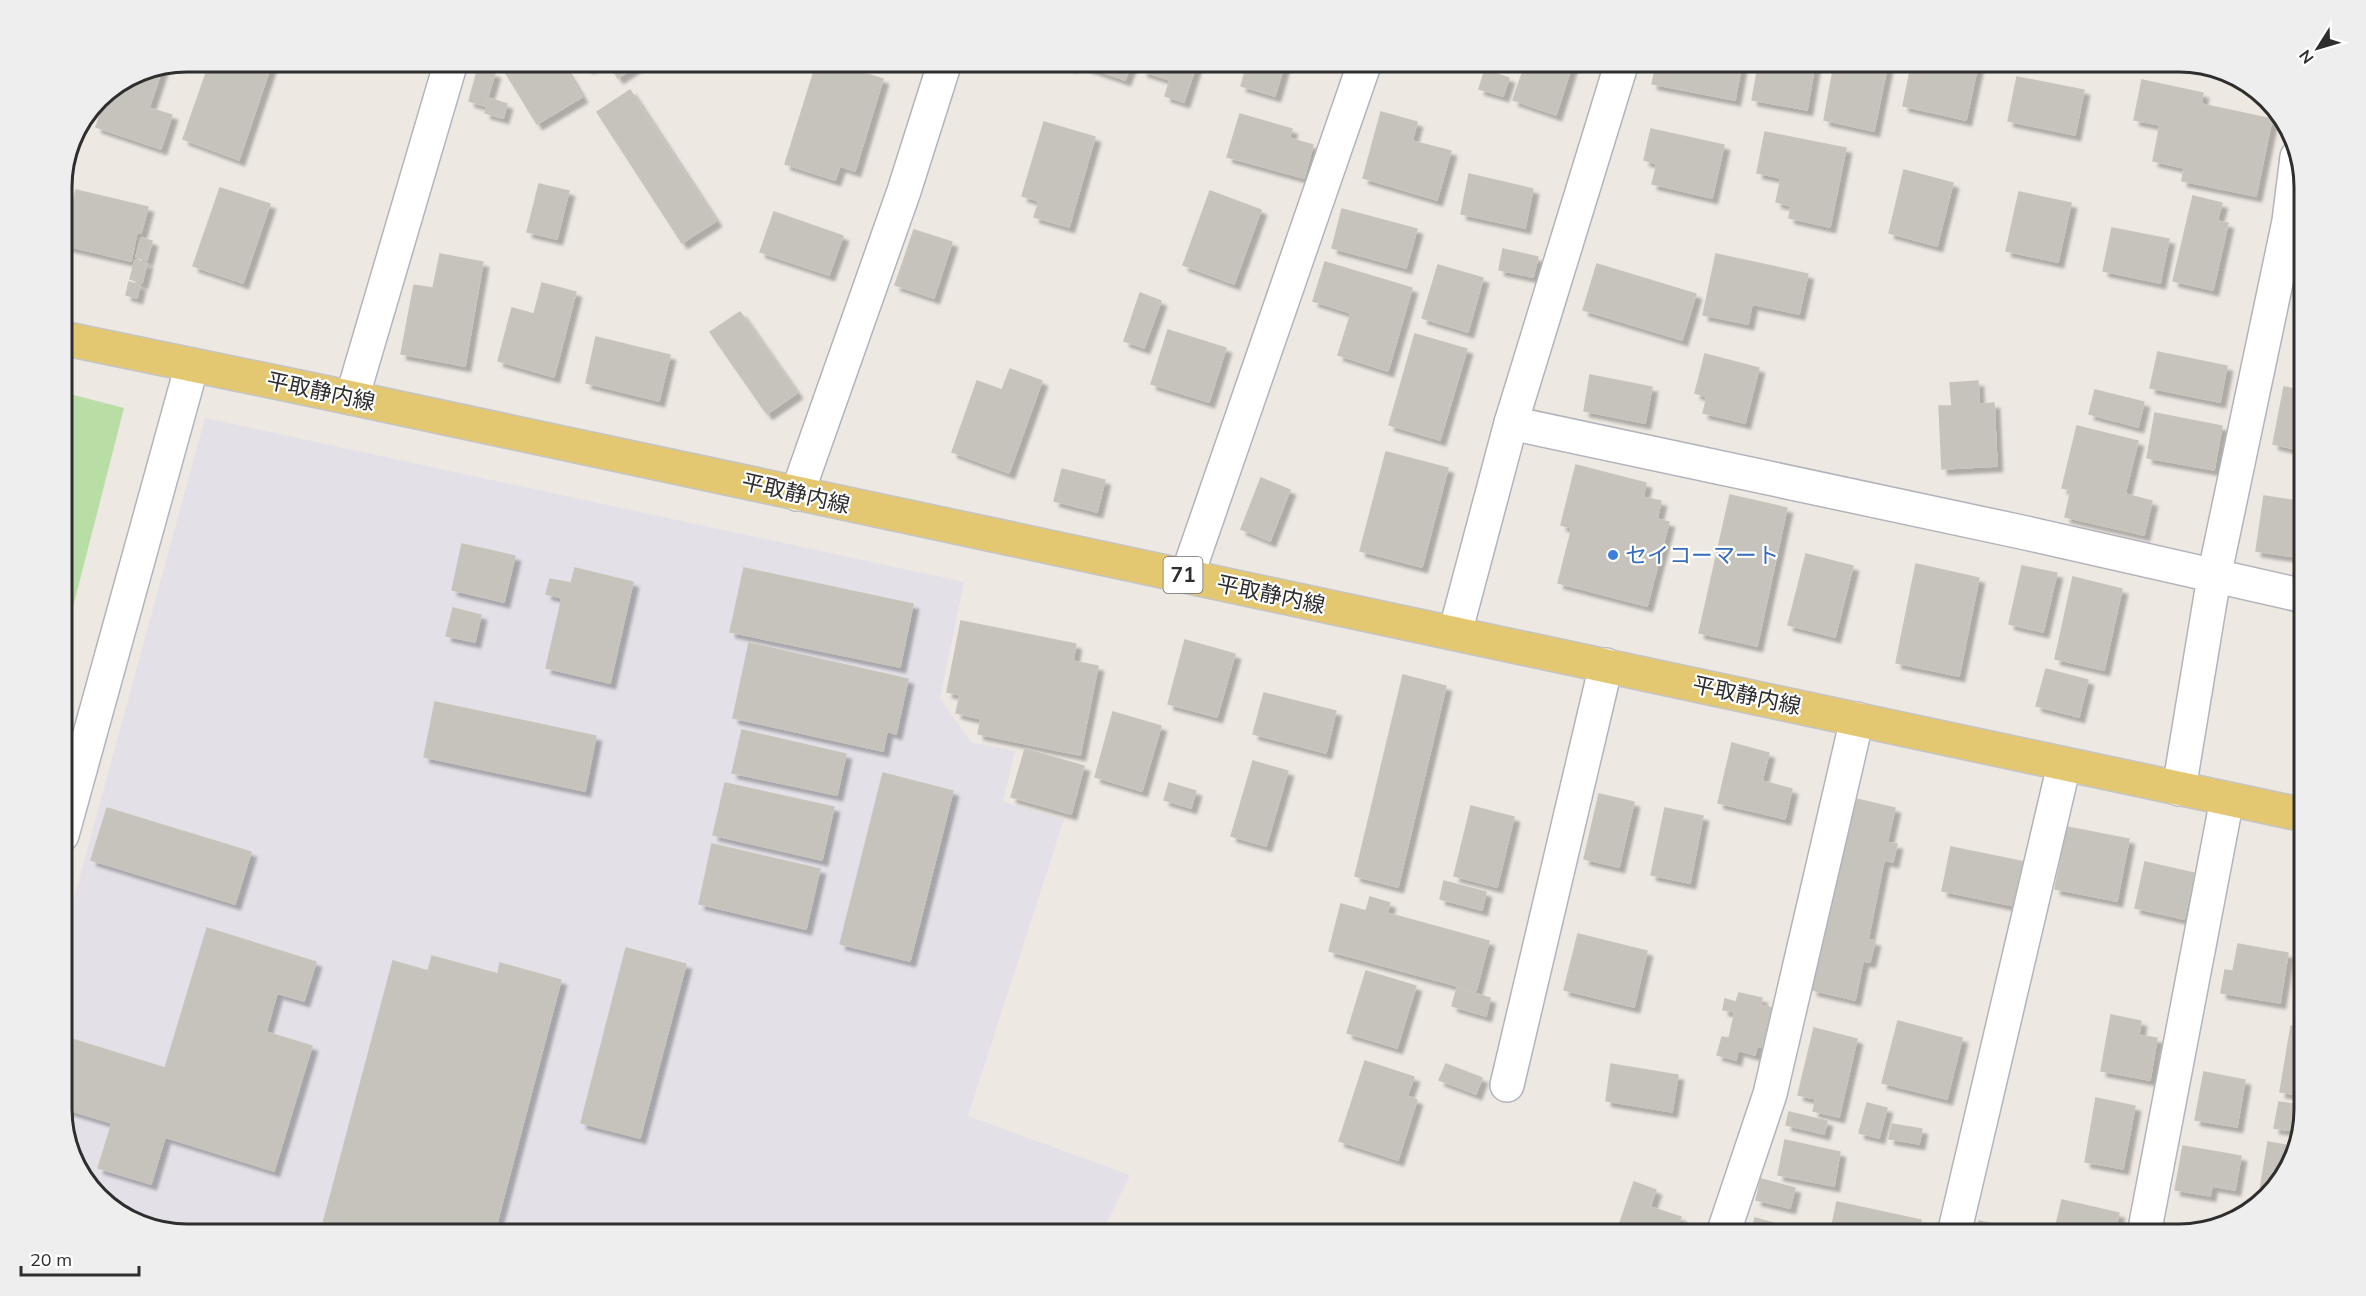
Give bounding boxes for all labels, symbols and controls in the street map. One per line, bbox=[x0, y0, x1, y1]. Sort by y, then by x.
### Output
north arrow bbox=[2288, 18, 2348, 78]
text: N bbox=[2294, 46, 2318, 68]
street label: 平取静内線 bbox=[264, 366, 378, 416]
street label: 平取静内線 bbox=[739, 467, 853, 519]
place label: セイコーマート bbox=[1625, 541, 1779, 569]
marker: セイコーマート bbox=[1606, 548, 1620, 562]
road number: 71 bbox=[1164, 557, 1202, 593]
street label: 平取静内線 bbox=[1214, 569, 1328, 619]
street label: 平取静内線 bbox=[1690, 670, 1804, 720]
scale bar bbox=[21, 1239, 140, 1277]
text: 20 m bbox=[30, 1248, 72, 1271]

